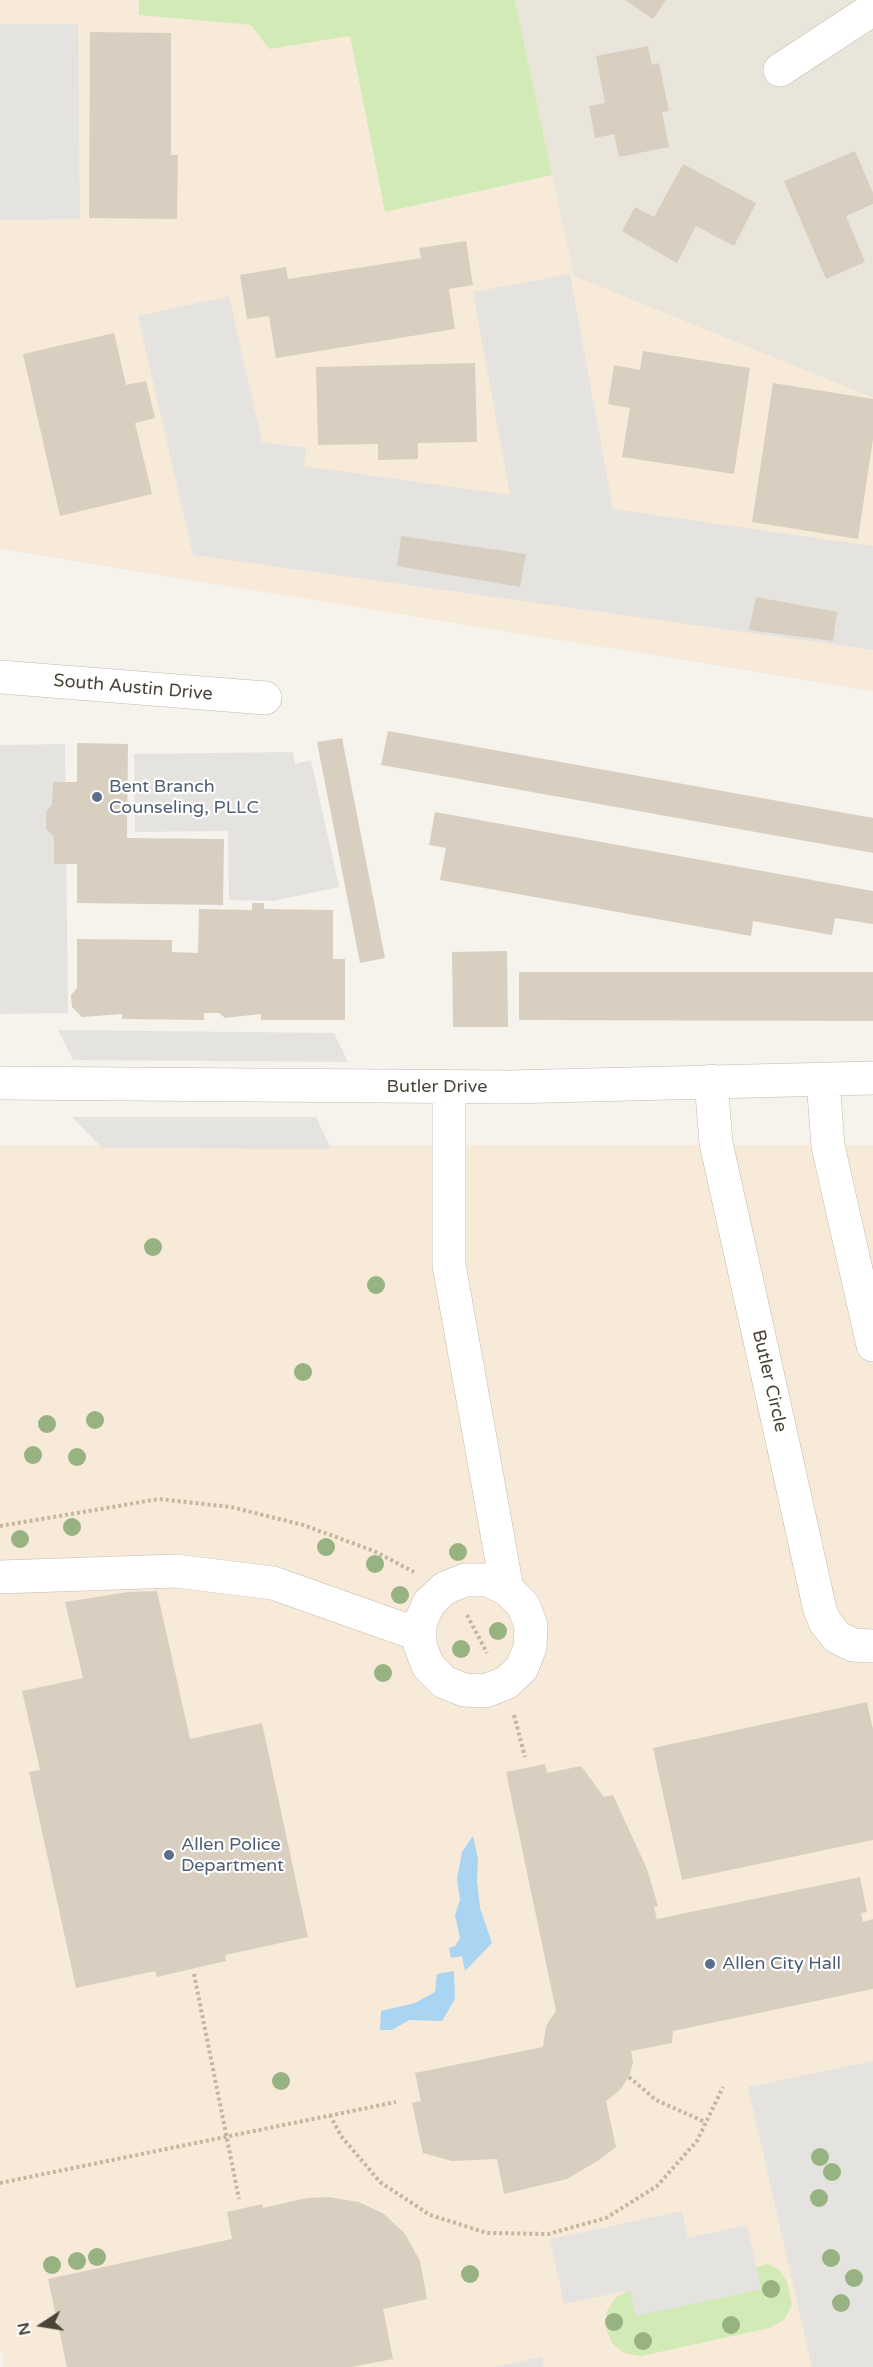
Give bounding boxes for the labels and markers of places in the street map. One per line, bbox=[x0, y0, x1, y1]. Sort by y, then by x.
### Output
place label: Bent Branch Counseling, PLLC bbox=[109, 776, 259, 818]
marker: Bent Branch Counseling, PLLC bbox=[90, 790, 104, 804]
place label: Allen Police Department bbox=[181, 1834, 284, 1876]
marker: Allen Police Department bbox=[162, 1848, 176, 1862]
place label: Allen City Hall bbox=[722, 1953, 841, 1975]
marker: Allen City Hall bbox=[703, 1957, 717, 1971]

